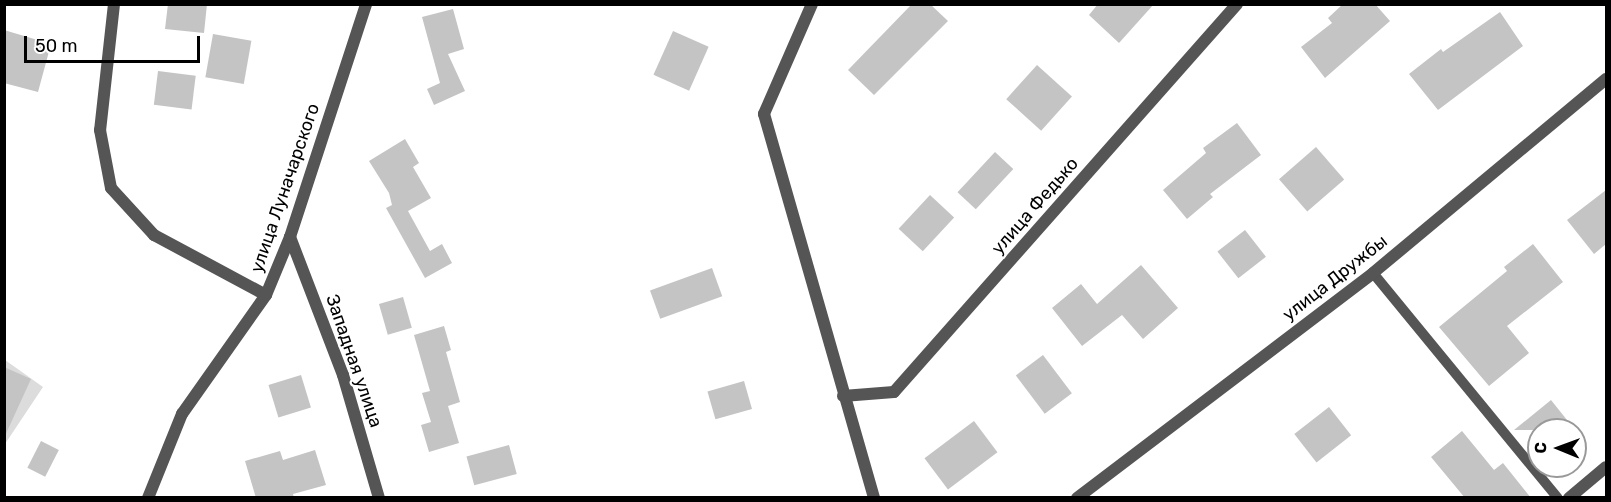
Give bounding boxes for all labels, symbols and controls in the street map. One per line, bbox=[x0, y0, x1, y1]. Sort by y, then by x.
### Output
scale bar bbox=[27, 24, 202, 62]
text: 50 m bbox=[35, 35, 78, 57]
street label: улица Луначарского bbox=[246, 101, 324, 275]
street label: улица Федько bbox=[987, 153, 1083, 259]
street label: улица Дружбы bbox=[1278, 230, 1392, 326]
street label: Западная улица bbox=[321, 292, 387, 430]
north arrow bbox=[1527, 418, 1587, 478]
text: С bbox=[1531, 442, 1550, 454]

